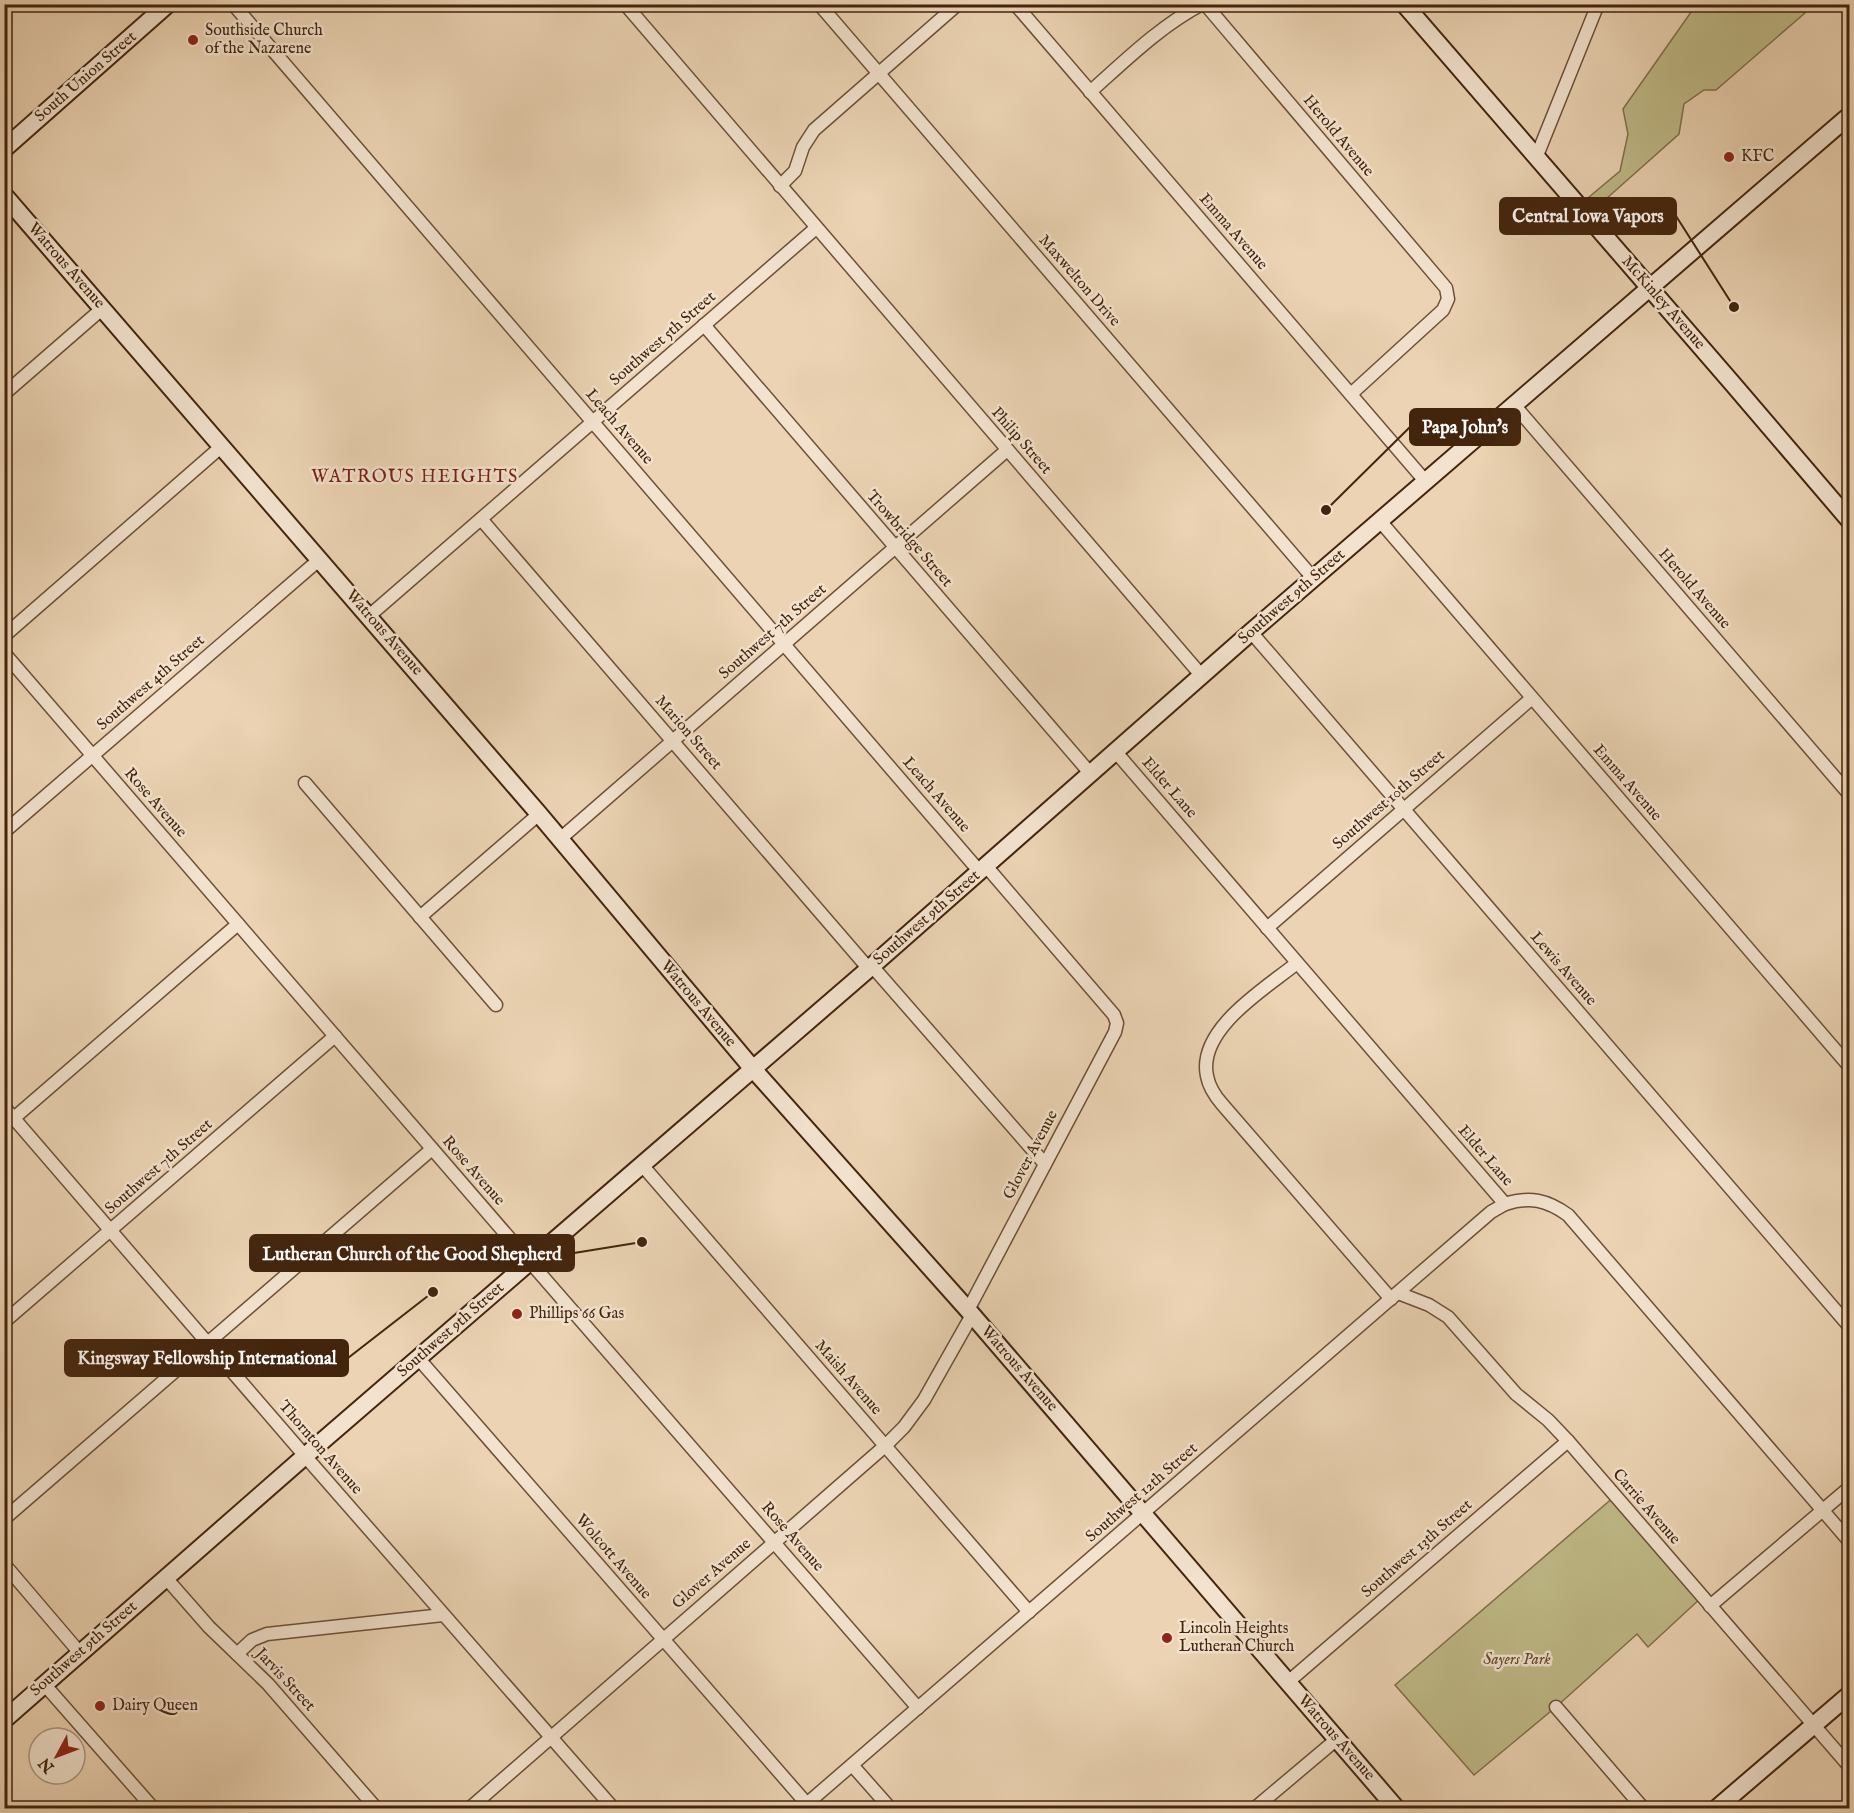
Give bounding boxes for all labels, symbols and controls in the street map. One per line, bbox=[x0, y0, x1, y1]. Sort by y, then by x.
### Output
place label: Southside Church of the Nazarene bbox=[205, 21, 323, 59]
street label: South Union Street bbox=[31, 27, 142, 127]
marker: Southside Church of the Nazarene bbox=[186, 33, 200, 47]
street label: Herold Avenue bbox=[1298, 91, 1378, 181]
place label: KFC bbox=[1741, 147, 1774, 167]
marker: KFC bbox=[1722, 150, 1736, 164]
street label: Emma Avenue bbox=[1194, 190, 1272, 274]
callout: Central Iowa Vapors bbox=[1500, 198, 1676, 234]
text: Central Iowa Vapors bbox=[1512, 206, 1664, 229]
street label: Watrous Avenue bbox=[23, 219, 109, 313]
street label: Maxwelton Drive bbox=[1034, 231, 1124, 331]
street label: McKinley Avenue bbox=[1617, 252, 1709, 354]
street label: Southwest 5th Street bbox=[606, 287, 721, 391]
street label: Leach Avenue bbox=[581, 385, 657, 469]
street label: Philip Street bbox=[986, 403, 1056, 479]
callout: Papa John's bbox=[1410, 409, 1520, 445]
text: Papa John's bbox=[1422, 417, 1509, 440]
district label: WATROUS HEIGHTS bbox=[311, 466, 519, 489]
street label: Trowbridge Street bbox=[862, 487, 957, 592]
street label: Herold Avenue bbox=[1653, 544, 1735, 634]
street label: Southwest 9th Street bbox=[1234, 545, 1350, 649]
street label: Southwest 7th Street bbox=[715, 580, 831, 684]
street label: Watrous Avenue bbox=[341, 586, 427, 680]
street label: Southwest 4th Street bbox=[93, 630, 209, 735]
street label: Marion Street bbox=[650, 692, 726, 775]
street label: Emma Avenue bbox=[1588, 741, 1666, 825]
street label: Southwest 10th Street bbox=[1329, 745, 1450, 854]
street label: Leach Avenue bbox=[898, 753, 974, 837]
street label: Elder Lane bbox=[1137, 753, 1201, 823]
street label: Rose Avenue bbox=[119, 764, 191, 842]
street label: Southwest 9th Street bbox=[869, 866, 985, 970]
street label: Lewis Avenue bbox=[1525, 928, 1601, 1010]
street label: Watrous Avenue bbox=[656, 956, 740, 1052]
street label: Glover Avenue bbox=[999, 1107, 1063, 1203]
street label: Southwest 7th Street bbox=[101, 1115, 217, 1219]
street label: Elder Lane bbox=[1453, 1121, 1517, 1191]
street label: Rose Avenue bbox=[437, 1132, 509, 1210]
callout: Lutheran Church of the Good Shepherd bbox=[250, 1235, 574, 1271]
text: Lutheran Church of the Good Shepherd bbox=[262, 1244, 562, 1267]
street label: Southwest 9th Street bbox=[393, 1278, 509, 1382]
place label: Phillips 66 Gas bbox=[529, 1304, 624, 1324]
marker: Phillips 66 Gas bbox=[510, 1307, 524, 1321]
street label: Watrous Avenue bbox=[976, 1322, 1062, 1416]
street label: Maish Avenue bbox=[810, 1336, 886, 1420]
callout: Kingsway Fellowship International bbox=[65, 1340, 348, 1376]
text: Kingsway Fellowship International bbox=[77, 1348, 338, 1371]
street label: Thornton Avenue bbox=[274, 1397, 366, 1499]
street label: Southwest 12th Street bbox=[1082, 1439, 1203, 1547]
street label: Carrie Avenue bbox=[1608, 1465, 1684, 1549]
street label: Southwest 13th Street bbox=[1357, 1495, 1477, 1603]
street label: Rose Avenue bbox=[756, 1498, 828, 1576]
street label: Wolcott Avenue bbox=[571, 1510, 655, 1604]
street label: Glover Avenue bbox=[668, 1534, 756, 1614]
street label: Southwest 9th Street bbox=[26, 1597, 142, 1701]
place label: Lincoln Heights Lutheran Church bbox=[1179, 1619, 1295, 1657]
marker: Lincoln Heights Lutheran Church bbox=[1160, 1631, 1174, 1645]
street label: Jarvis Street bbox=[249, 1643, 320, 1716]
park label: Sayers Park bbox=[1483, 1650, 1551, 1670]
street label: Watrous Avenue bbox=[1293, 1691, 1379, 1785]
place label: Dairy Queen bbox=[112, 1696, 198, 1716]
marker: Dairy Queen bbox=[93, 1699, 107, 1713]
north arrow bbox=[27, 1726, 87, 1786]
text: N bbox=[35, 1753, 60, 1777]

